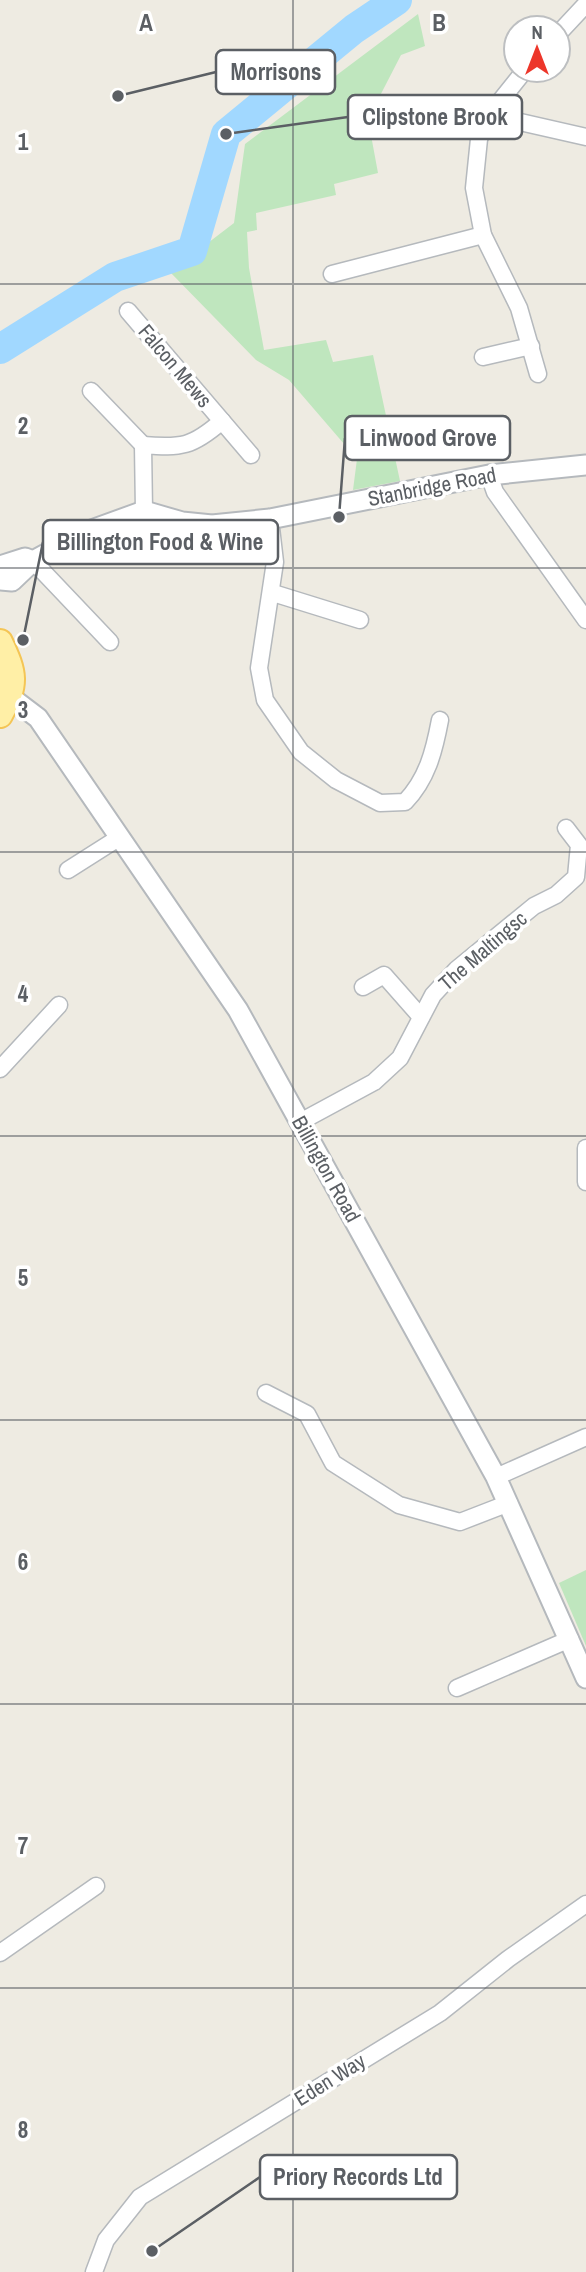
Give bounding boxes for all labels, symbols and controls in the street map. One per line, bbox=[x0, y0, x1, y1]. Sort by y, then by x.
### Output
text: A bbox=[139, 7, 153, 38]
text: B bbox=[432, 7, 446, 38]
north arrow bbox=[502, 14, 572, 84]
text: N bbox=[531, 19, 543, 45]
callout: Morrisons bbox=[216, 50, 335, 94]
text: Morrisons bbox=[230, 56, 322, 87]
callout: Clipstone Brook bbox=[348, 95, 522, 139]
text: Clipstone Brook bbox=[362, 101, 508, 132]
text: 1 bbox=[18, 126, 29, 157]
street label: Falcon Mews bbox=[132, 318, 219, 414]
text: 2 bbox=[18, 410, 28, 441]
callout: Linwood Grove bbox=[345, 416, 510, 460]
text: Linwood Grove bbox=[359, 422, 497, 453]
street label: Stanbridge Road bbox=[365, 460, 499, 513]
callout: Billington Food & Wine bbox=[43, 520, 278, 564]
text: Billington Food & Wine bbox=[57, 526, 263, 557]
text: 3 bbox=[18, 694, 28, 725]
street label: The Maltingsc bbox=[432, 904, 533, 997]
text: 4 bbox=[18, 978, 29, 1009]
street label: Billington Road bbox=[285, 1110, 368, 1227]
text: 5 bbox=[18, 1262, 28, 1293]
text: 6 bbox=[18, 1546, 28, 1577]
text: 7 bbox=[18, 1830, 28, 1861]
street label: Eden Way bbox=[289, 2046, 371, 2113]
text: 8 bbox=[18, 2114, 28, 2145]
callout: Priory Records Ltd bbox=[260, 2155, 457, 2199]
text: Priory Records Ltd bbox=[273, 2161, 443, 2192]

